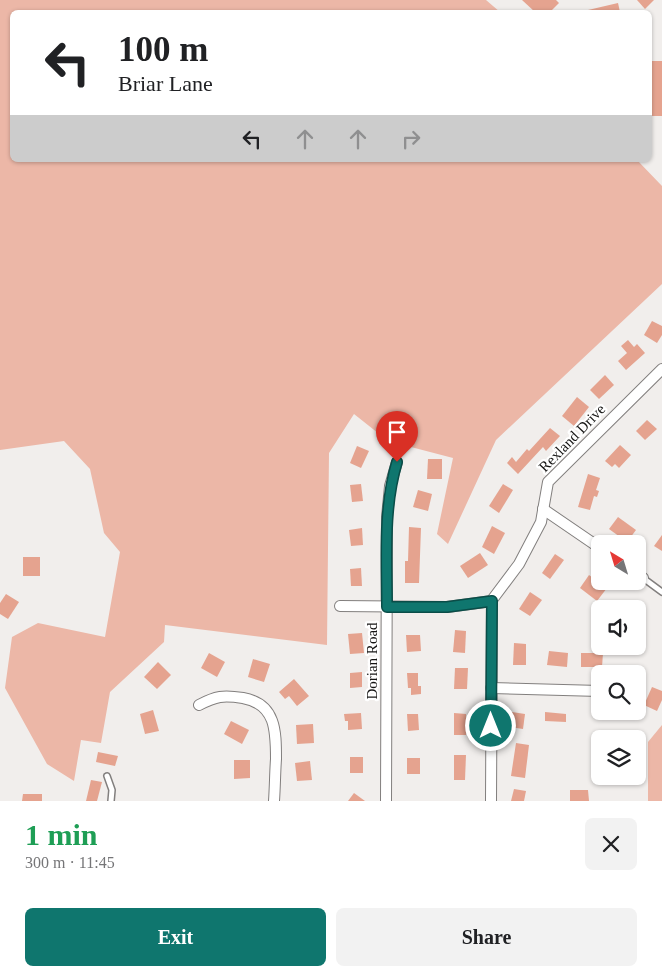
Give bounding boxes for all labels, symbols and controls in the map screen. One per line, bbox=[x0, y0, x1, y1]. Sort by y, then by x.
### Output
icon: left bbox=[35, 30, 100, 95]
text: 100 m bbox=[118, 30, 208, 69]
text: Briar Lane bbox=[118, 71, 213, 96]
icon: left bbox=[238, 125, 266, 153]
icon: ahead bbox=[291, 125, 319, 153]
icon: ahead bbox=[344, 125, 372, 153]
icon: right bbox=[397, 125, 425, 153]
street label: Rexland Drive bbox=[536, 401, 609, 475]
pin bbox=[376, 411, 418, 462]
icon: arrive bbox=[383, 418, 411, 446]
north arrow bbox=[591, 535, 646, 590]
map controls bbox=[591, 535, 646, 785]
button: sound bbox=[591, 600, 646, 655]
street label: Dorian Road bbox=[364, 622, 380, 700]
button: search bbox=[591, 665, 646, 720]
position arrow bbox=[464, 699, 516, 751]
button: layers bbox=[591, 730, 646, 785]
text: 1 min bbox=[25, 818, 98, 851]
button: close bbox=[585, 818, 637, 870]
text: 300 m · 11:45 bbox=[25, 854, 115, 871]
button: Exit bbox=[25, 908, 326, 966]
button: Share bbox=[336, 908, 637, 966]

